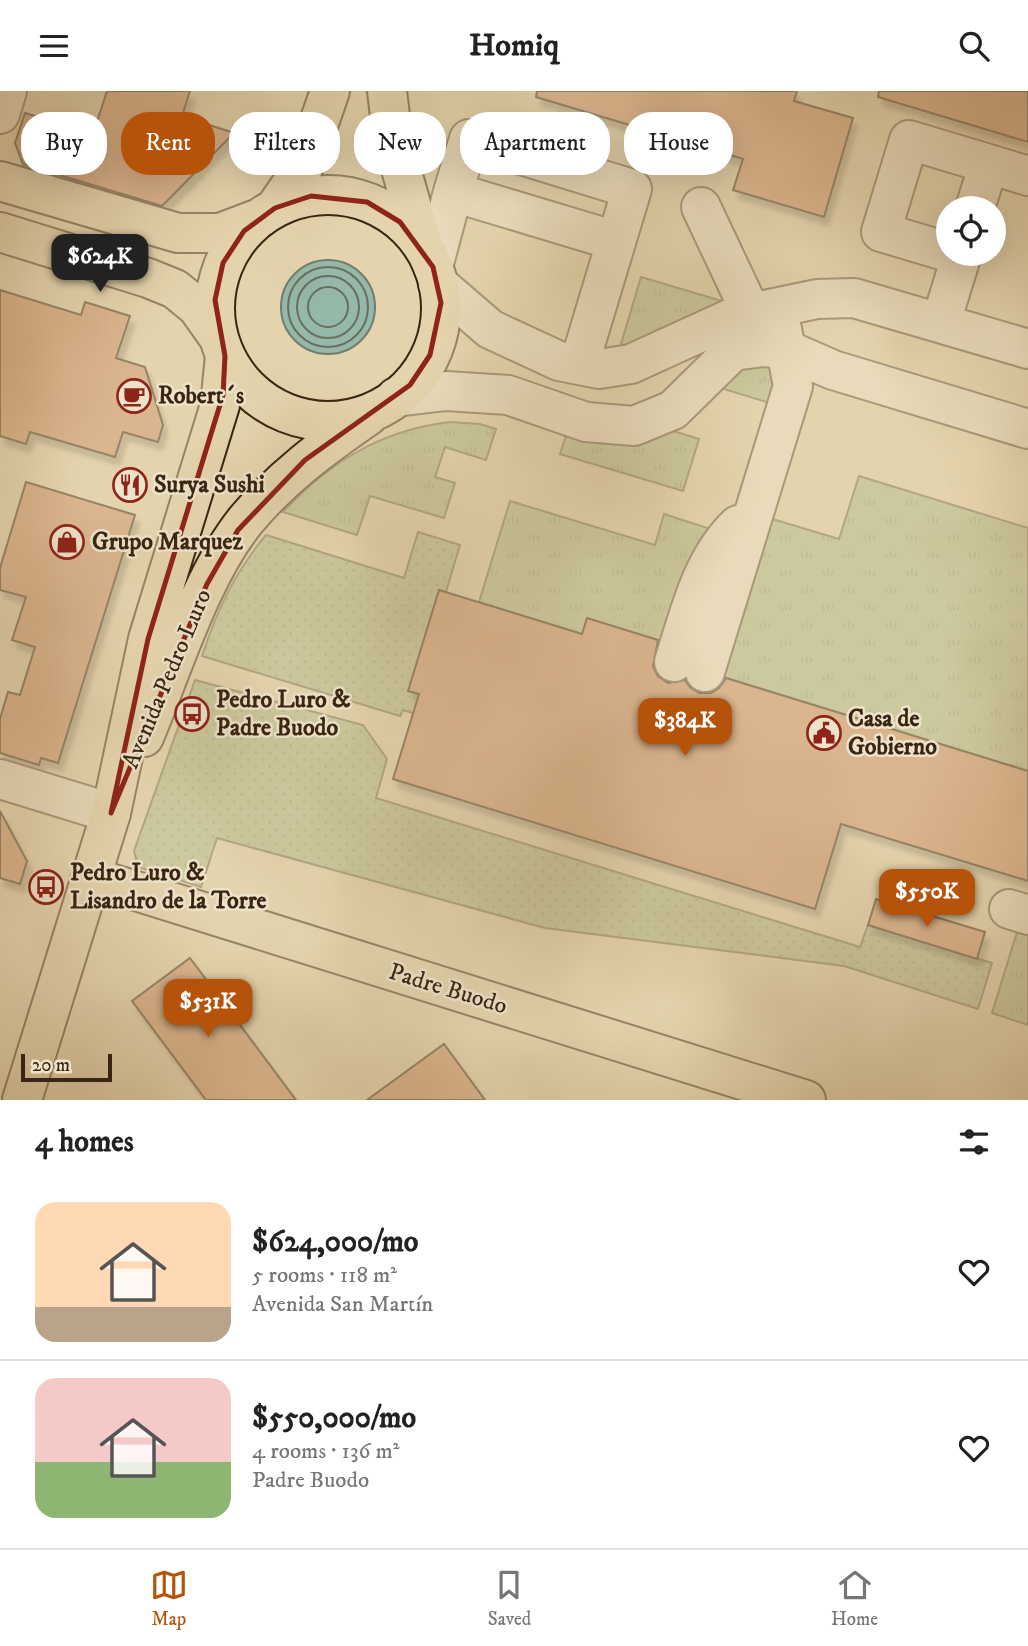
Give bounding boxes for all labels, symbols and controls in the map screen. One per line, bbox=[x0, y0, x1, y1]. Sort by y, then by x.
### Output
text: Homiq bbox=[469, 26, 559, 66]
icon: menu bbox=[35, 27, 73, 65]
icon: search bbox=[955, 27, 993, 65]
chip: Buy bbox=[21, 112, 107, 175]
chip: Rent bbox=[121, 112, 215, 175]
chip: Filters bbox=[229, 112, 340, 175]
chip: New bbox=[354, 112, 446, 175]
chip: Apartment bbox=[460, 112, 610, 175]
chip: House bbox=[624, 112, 733, 175]
map controls bbox=[936, 196, 1006, 266]
button: locate bbox=[936, 196, 1006, 266]
pin: $624K bbox=[51, 235, 149, 294]
text: $624K bbox=[67, 242, 133, 271]
cafe icon: Robert´s bbox=[115, 377, 153, 415]
place label: Robert´s bbox=[158, 381, 244, 411]
restaurant icon: Surya Sushi bbox=[111, 466, 149, 504]
place label: Surya Sushi bbox=[154, 470, 265, 500]
shop icon: Grupo Marquez bbox=[48, 523, 86, 561]
place label: Grupo Marquez bbox=[92, 527, 244, 557]
street label: Avenida Pedro Luro bbox=[116, 585, 218, 773]
place label: Pedro Luro & Padre Buodo bbox=[216, 685, 351, 743]
bus stop icon: Pedro Luro & Padre Buodo bbox=[173, 695, 211, 733]
pin: $384K bbox=[636, 699, 734, 758]
place label: Casa de Gobierno bbox=[848, 704, 937, 762]
text: $384K bbox=[654, 706, 716, 735]
public building icon: Casa de Gobierno bbox=[805, 714, 843, 752]
place label: Pedro Luro & Lisandro de la Torre bbox=[70, 858, 267, 916]
bus stop icon: Pedro Luro & Lisandro de la Torre bbox=[27, 868, 65, 906]
pin: $550K bbox=[878, 869, 976, 929]
text: $550K bbox=[895, 877, 959, 906]
street label: Padre Buodo bbox=[385, 957, 511, 1021]
pin: $531K bbox=[159, 979, 257, 1039]
text: $531K bbox=[179, 987, 237, 1016]
scale bar bbox=[21, 1051, 112, 1083]
text: 20 m bbox=[32, 1054, 70, 1077]
icon: filters bbox=[955, 1123, 993, 1161]
text: 4 homes bbox=[35, 1124, 134, 1161]
text: $624,000/mo bbox=[252, 1224, 418, 1261]
icon: home bbox=[91, 1230, 175, 1314]
icon: heart bbox=[955, 1253, 993, 1291]
text: 5 rooms · 118 m² bbox=[252, 1261, 397, 1290]
text: Avenida San Martín bbox=[252, 1290, 433, 1319]
text: $550,000/mo bbox=[252, 1400, 416, 1437]
icon: home bbox=[91, 1406, 175, 1490]
icon: heart bbox=[955, 1429, 993, 1467]
text: 4 rooms · 136 m² bbox=[252, 1437, 399, 1466]
text: Padre Buodo bbox=[252, 1466, 369, 1495]
tab: Map bbox=[150, 1566, 188, 1631]
tab: Saved bbox=[488, 1566, 531, 1631]
tab: Home bbox=[831, 1566, 878, 1631]

